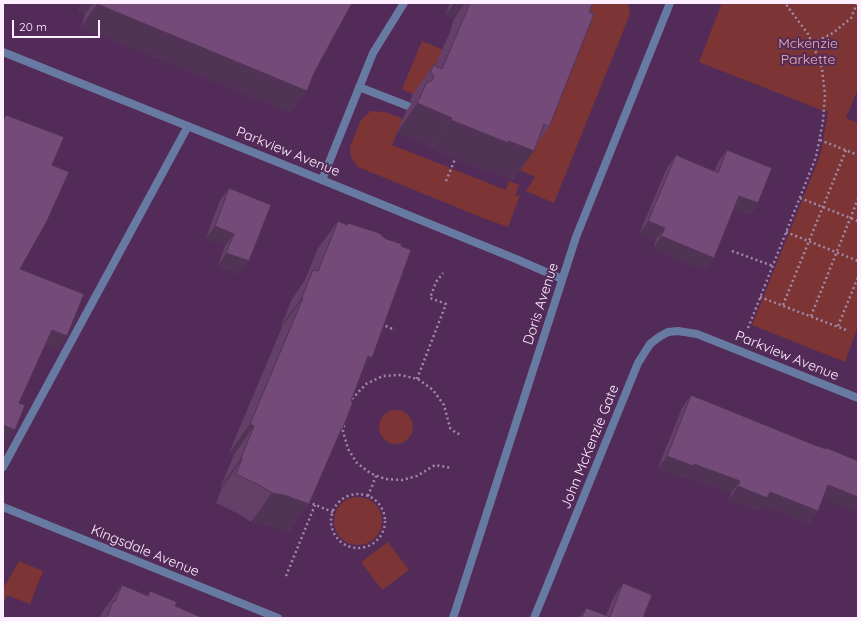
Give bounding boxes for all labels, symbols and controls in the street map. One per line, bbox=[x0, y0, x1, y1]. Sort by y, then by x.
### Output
scale bar bbox=[14, 12, 102, 38]
text: 20 m bbox=[19, 19, 47, 34]
park label: Mckenzie Parkette bbox=[778, 36, 838, 68]
street label: Parkview Avenue bbox=[234, 124, 342, 180]
street label: Doris Avenue bbox=[520, 261, 562, 347]
street label: Parkview Avenue bbox=[733, 328, 841, 384]
street label: John McKenzie Gate bbox=[557, 382, 623, 512]
street label: Kingsdale Avenue bbox=[88, 522, 202, 580]

